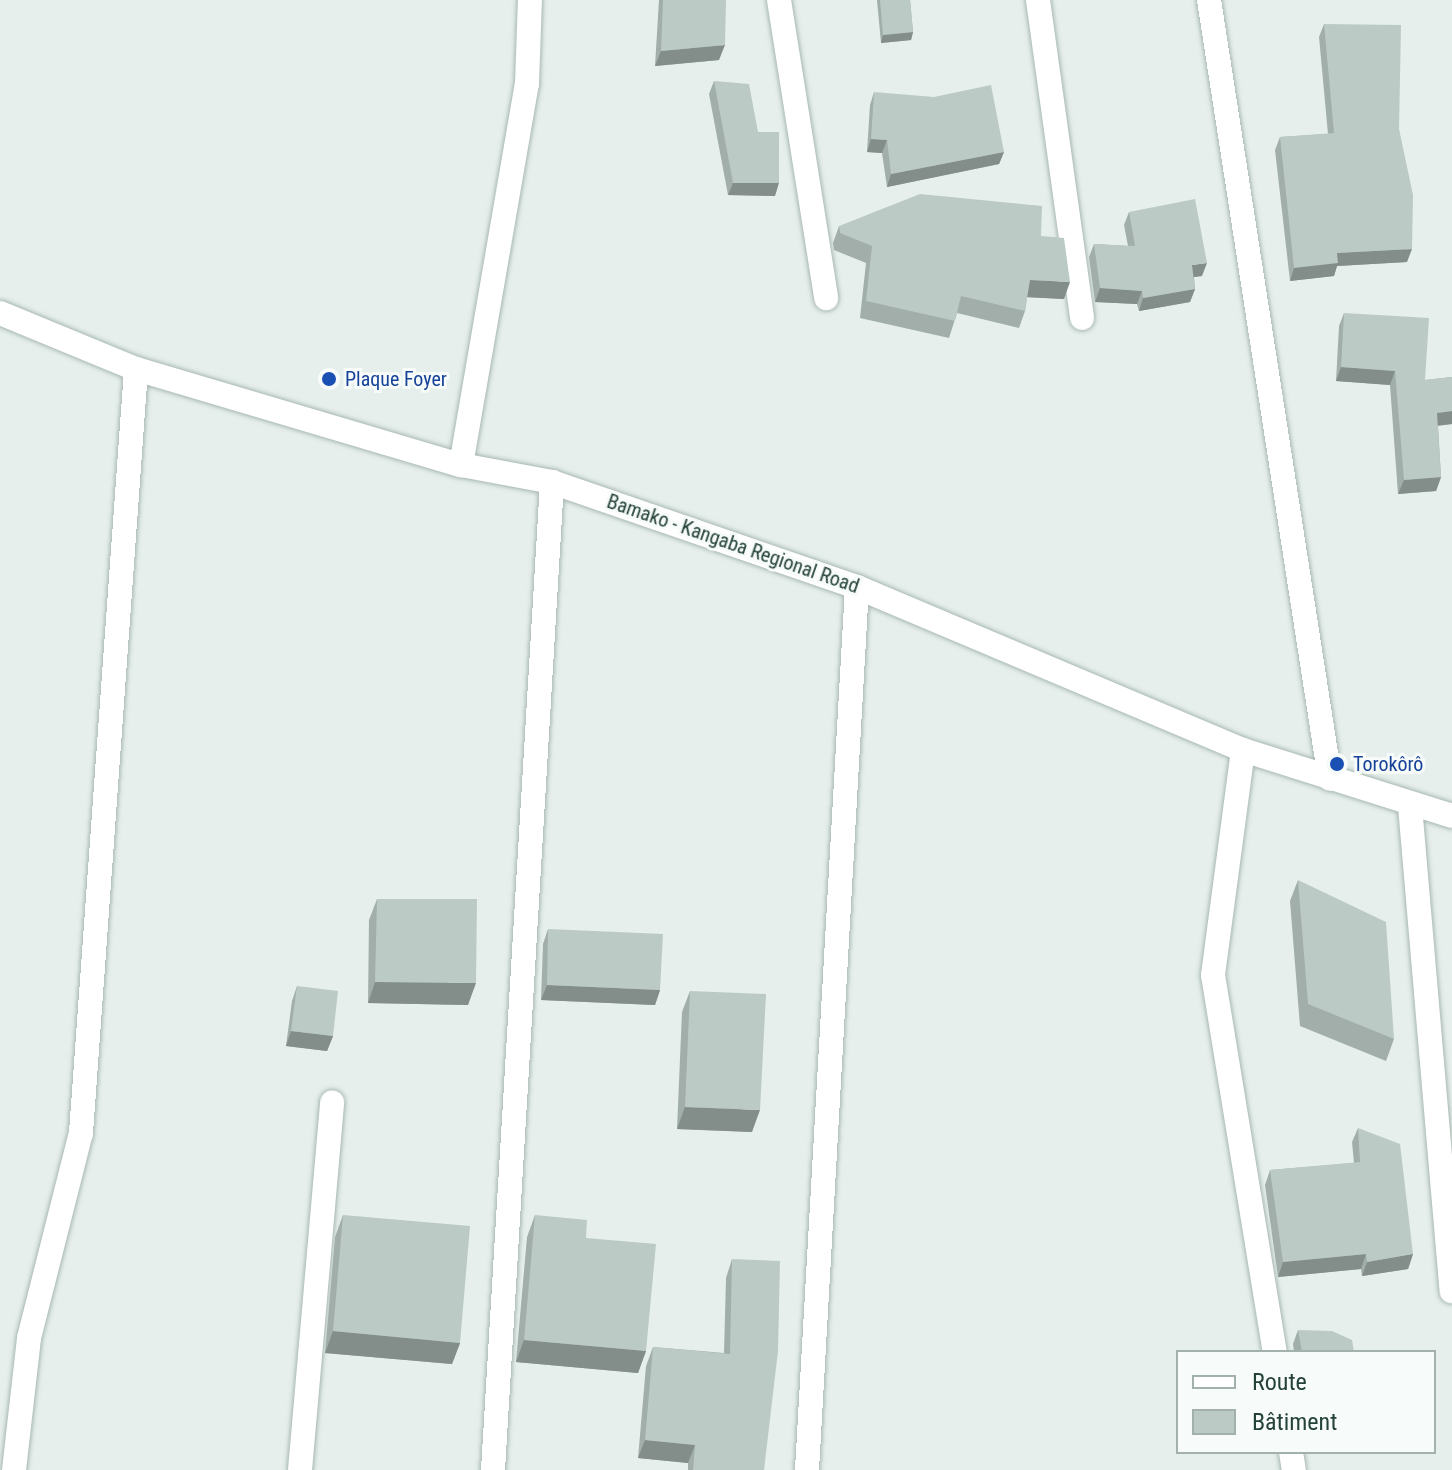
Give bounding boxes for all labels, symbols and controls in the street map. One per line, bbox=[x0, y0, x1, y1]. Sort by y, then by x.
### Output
place label: Plaque Foyer bbox=[345, 367, 447, 391]
marker: Plaque Foyer bbox=[320, 370, 338, 388]
street label: Bamako - Kangaba Regional Road bbox=[604, 490, 862, 598]
place label: Torokôrô bbox=[1353, 752, 1423, 776]
marker: Torokôrô bbox=[1328, 755, 1346, 773]
legend bbox=[1176, 1350, 1436, 1454]
text: Route bbox=[1252, 1368, 1307, 1396]
text: Bâtiment bbox=[1252, 1408, 1337, 1436]

